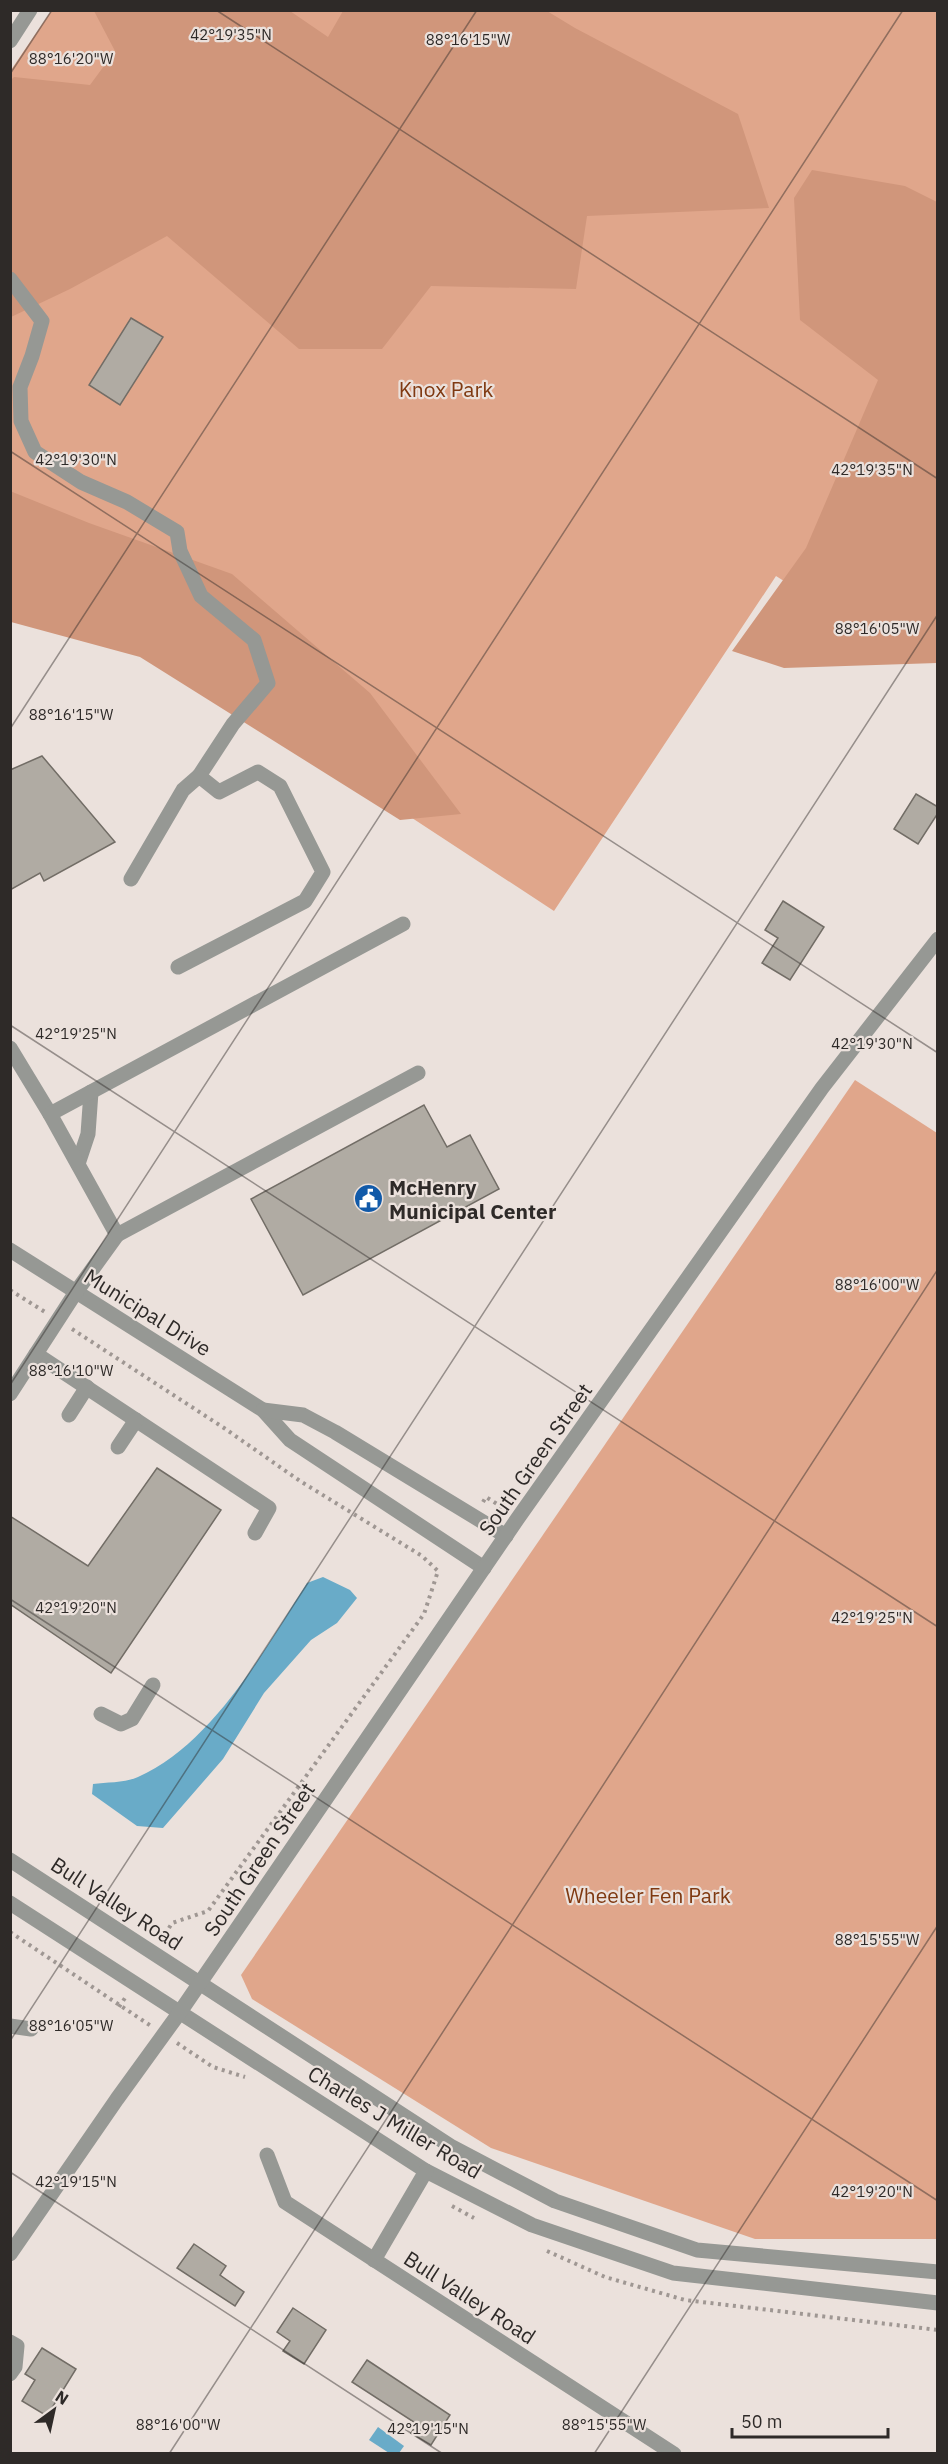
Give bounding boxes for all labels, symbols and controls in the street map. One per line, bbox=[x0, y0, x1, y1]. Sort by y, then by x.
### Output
text: 42°19'35"N bbox=[190, 25, 272, 44]
text: 88°16'15"W bbox=[426, 30, 511, 49]
text: 88°16'20"W bbox=[29, 49, 114, 68]
park label: Knox Park bbox=[399, 375, 493, 403]
text: 42°19'30"N bbox=[35, 450, 117, 469]
text: 42°19'35"N bbox=[831, 460, 913, 479]
text: 88°16'05"W bbox=[835, 619, 920, 638]
text: 88°16'15"W bbox=[29, 705, 114, 724]
text: 42°19'25"N bbox=[35, 1024, 117, 1043]
text: 42°19'30"N bbox=[831, 1034, 913, 1053]
place label: McHenry Municipal Center bbox=[389, 1173, 557, 1225]
public building icon: McHenry Municipal Center bbox=[352, 1183, 384, 1215]
street label: Municipal Drive bbox=[79, 1262, 217, 1362]
text: 88°16'00"W bbox=[835, 1275, 920, 1294]
text: 88°16'10"W bbox=[29, 1361, 114, 1380]
street label: South Green Street bbox=[472, 1377, 598, 1541]
text: 42°19'20"N bbox=[35, 1598, 117, 1617]
text: 42°19'25"N bbox=[831, 1608, 913, 1627]
street label: South Green Street bbox=[197, 1777, 321, 1941]
street label: Bull Valley Road bbox=[46, 1850, 188, 1956]
park label: Wheeler Fen Park bbox=[565, 1881, 731, 1909]
text: 88°15'55"W bbox=[835, 1930, 920, 1949]
text: 88°16'05"W bbox=[29, 2016, 114, 2035]
street label: Charles J Miller Road bbox=[303, 2059, 487, 2185]
text: 42°19'15"N bbox=[35, 2172, 117, 2191]
text: 42°19'20"N bbox=[831, 2182, 913, 2201]
street label: Bull Valley Road bbox=[399, 2244, 541, 2350]
north arrow bbox=[24, 2380, 84, 2440]
text: N bbox=[52, 2386, 72, 2409]
scale bar bbox=[732, 2401, 888, 2439]
text: 50 m bbox=[741, 2410, 783, 2433]
text: 88°16'00"W bbox=[136, 2415, 221, 2434]
text: 88°15'55"W bbox=[562, 2415, 647, 2434]
text: 42°19'15"N bbox=[387, 2419, 469, 2438]

